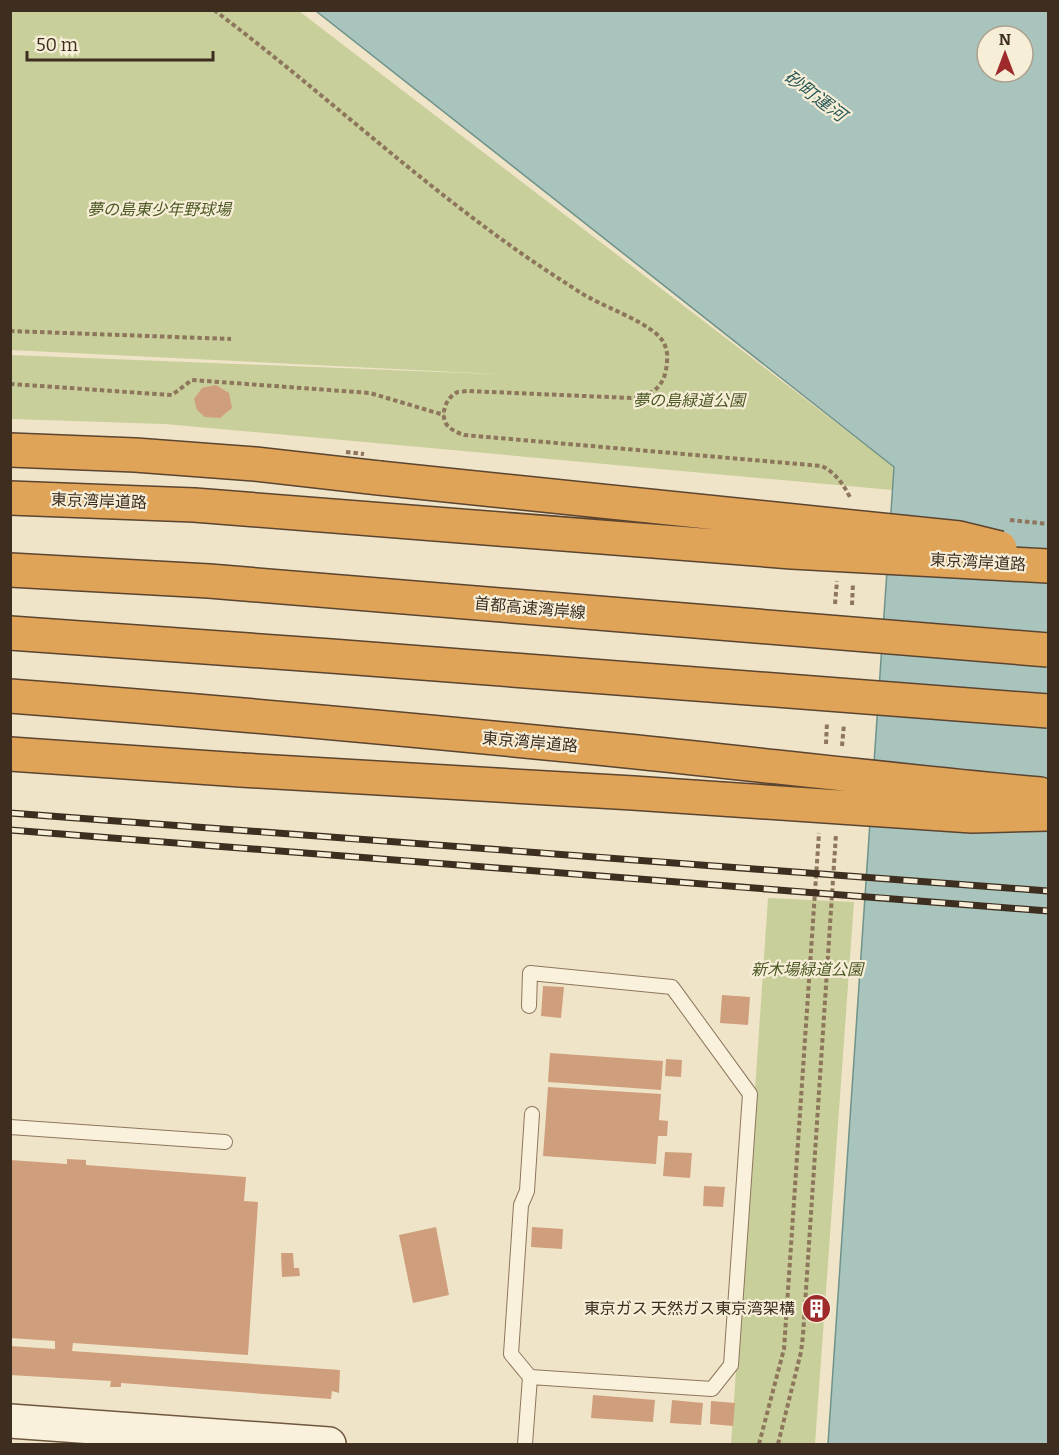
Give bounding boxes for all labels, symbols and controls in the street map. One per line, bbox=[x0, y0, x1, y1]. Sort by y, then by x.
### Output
scale bar bbox=[27, 24, 213, 62]
north arrow bbox=[975, 24, 1035, 84]
text: N bbox=[999, 30, 1011, 49]
text: 50 m bbox=[36, 34, 78, 56]
water label: 砂町運河 bbox=[780, 66, 853, 128]
park label: 夢の島東少年野球場 bbox=[87, 200, 233, 219]
park label: 夢の島緑道公園 bbox=[633, 391, 747, 410]
street label: 東京湾岸道路 bbox=[51, 490, 147, 512]
street label: 東京湾岸道路 bbox=[930, 550, 1026, 574]
street label: 首都高速湾岸線 bbox=[473, 594, 587, 622]
street label: 東京湾岸道路 bbox=[481, 728, 579, 756]
park label: 新木場緑道公園 bbox=[751, 960, 865, 979]
building icon: 東京ガス 天然ガス東京湾架構 bbox=[800, 1292, 832, 1324]
place label: 東京ガス 天然ガス東京湾架構 bbox=[584, 1299, 795, 1318]

